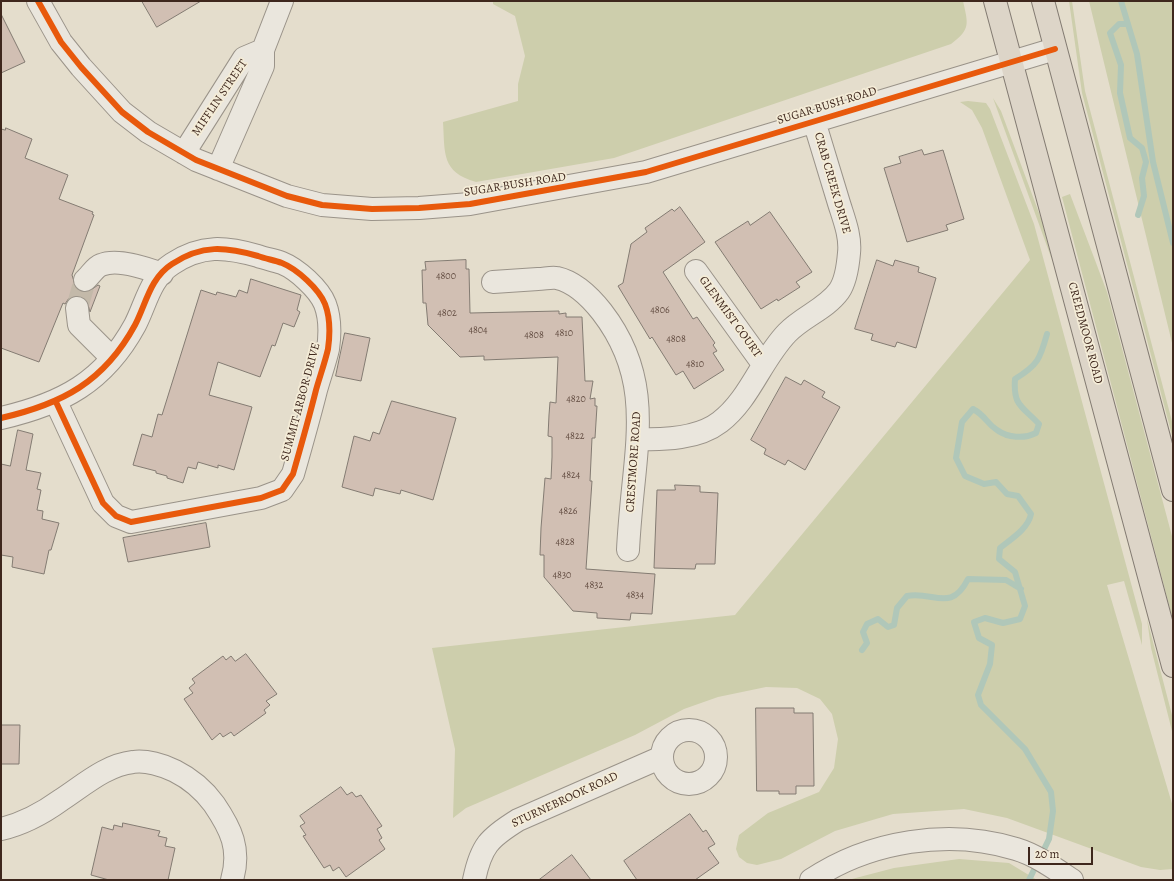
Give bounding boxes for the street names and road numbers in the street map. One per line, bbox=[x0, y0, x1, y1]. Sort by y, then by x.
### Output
street label: MIFFLIN STREET bbox=[189, 57, 251, 139]
street label: SUGAR BUSH ROAD bbox=[776, 84, 878, 128]
street label: CRAB CREEK DRIVE bbox=[811, 131, 853, 235]
street label: SUGAR BUSH ROAD bbox=[463, 170, 567, 200]
street label: GLENMIST COURT bbox=[696, 273, 764, 361]
street label: CREEDMOOR ROAD bbox=[1065, 281, 1105, 385]
street label: SUMMIT ARBOR DRIVE bbox=[278, 341, 324, 463]
street label: CRESTMORE ROAD bbox=[623, 411, 645, 513]
street label: STURNEBROOK ROAD bbox=[509, 769, 621, 831]

